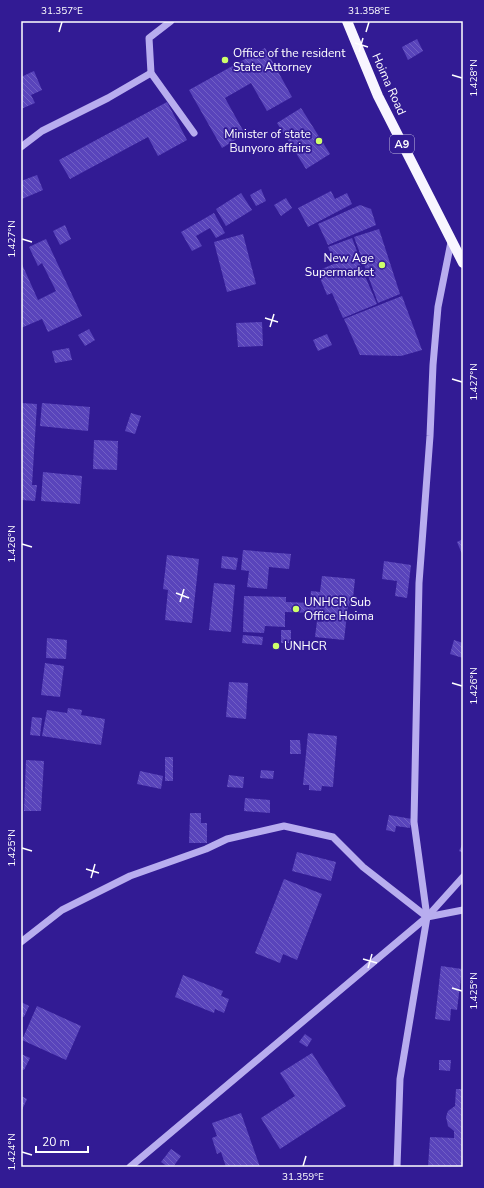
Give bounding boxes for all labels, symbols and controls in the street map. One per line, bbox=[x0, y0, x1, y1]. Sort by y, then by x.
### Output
text: 31.357°E bbox=[41, 4, 83, 18]
text: 31.358°E bbox=[348, 4, 390, 18]
place label: Office of the resident State Attorney bbox=[233, 45, 346, 75]
street label: Hoima Road bbox=[368, 50, 410, 118]
marker: Office of the resident State Attorney bbox=[220, 55, 230, 65]
text: 1.428°N bbox=[467, 59, 481, 97]
place label: Minister of state Bunyoro affairs bbox=[224, 126, 311, 156]
road number: A9 bbox=[390, 135, 414, 153]
marker: Minister of state Bunyoro affairs bbox=[314, 136, 324, 146]
text: 1.427°N bbox=[5, 220, 19, 258]
place label: New Age Supermarket bbox=[305, 250, 375, 280]
marker: New Age Supermarket bbox=[377, 260, 387, 270]
text: 1.427°N bbox=[467, 363, 481, 401]
text: 1.426°N bbox=[5, 525, 19, 563]
place label: UNHCR Sub Office Hoima bbox=[304, 594, 374, 624]
marker: UNHCR Sub Office Hoima bbox=[291, 604, 301, 614]
place label: UNHCR bbox=[284, 638, 327, 654]
marker: UNHCR bbox=[271, 641, 281, 651]
text: 1.426°N bbox=[467, 667, 481, 705]
text: 1.425°N bbox=[5, 829, 19, 867]
text: 1.425°N bbox=[467, 972, 481, 1010]
scale bar bbox=[36, 1128, 88, 1154]
text: 1.424°N bbox=[5, 1133, 19, 1171]
text: 20 m bbox=[42, 1134, 70, 1150]
text: 31.359°E bbox=[282, 1170, 324, 1184]

